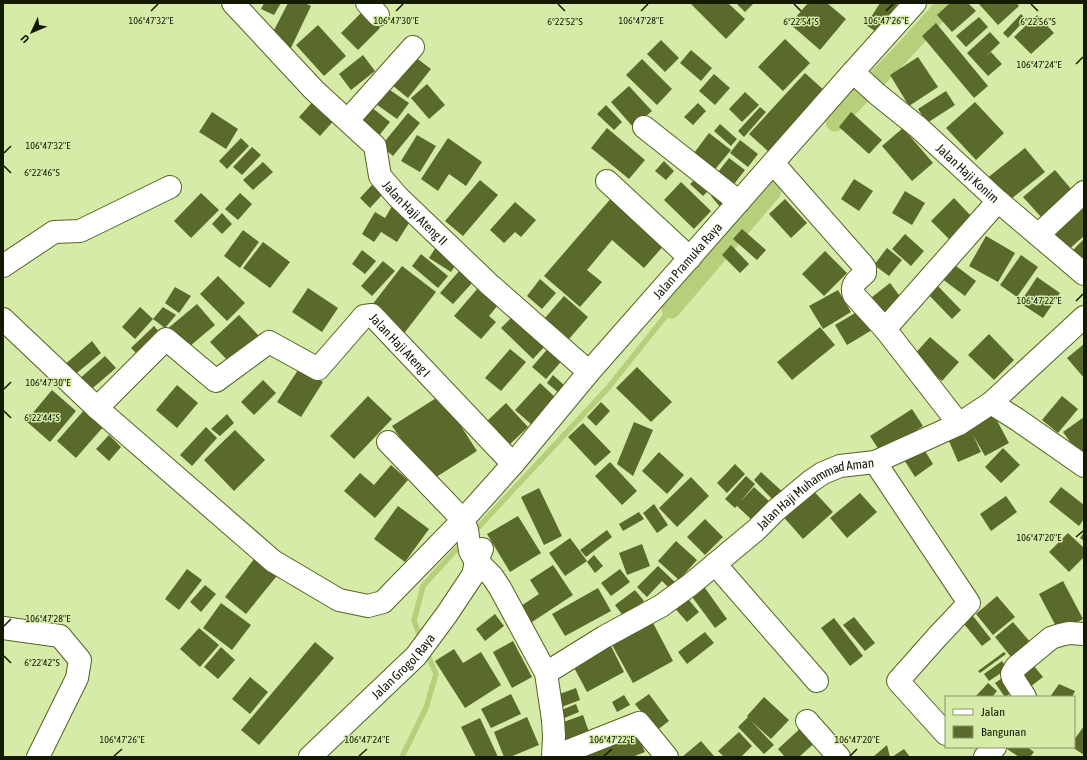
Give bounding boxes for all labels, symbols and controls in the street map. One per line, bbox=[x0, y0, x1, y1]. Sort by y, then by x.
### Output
north arrow bbox=[12, 12, 52, 52]
text: 106°47'32"E bbox=[129, 15, 174, 26]
text: 106°47'30"E bbox=[374, 15, 419, 26]
text: 106°47'28"E bbox=[619, 15, 664, 26]
text: 106°47'26"E bbox=[864, 15, 909, 26]
text: 6°22'52"S bbox=[547, 16, 583, 27]
text: 6°22'54"S bbox=[783, 16, 819, 27]
text: 6°22'56"S bbox=[1020, 16, 1056, 27]
text: U bbox=[18, 32, 31, 45]
text: 106°47'24"E bbox=[1017, 59, 1062, 70]
text: 106°47'32"E bbox=[26, 140, 71, 151]
street label: Jalan Haji Konim bbox=[933, 140, 1002, 206]
text: 6°22'46"S bbox=[24, 167, 60, 178]
street label: Jalan Haji Ateng II bbox=[380, 177, 451, 248]
street label: Jalan Pramuka Raya bbox=[650, 219, 725, 302]
text: 106°47'22"E bbox=[1017, 295, 1062, 306]
street label: Jalan Haji Ateng I bbox=[367, 310, 434, 380]
text: 106°47'30"E bbox=[26, 377, 71, 388]
text: 6°22'44"S bbox=[24, 412, 60, 423]
street label: Jalan Haji Muhammad Aman bbox=[753, 455, 875, 533]
text: 106°47'20"E bbox=[1017, 532, 1062, 543]
text: 106°47'28"E bbox=[26, 613, 71, 624]
street label: Jalan Grogol Raya bbox=[368, 630, 438, 702]
text: 6°22'42"S bbox=[24, 657, 60, 668]
legend bbox=[945, 696, 1075, 748]
text: Jalan bbox=[981, 705, 1005, 719]
text: Bangunan bbox=[981, 725, 1026, 739]
text: 106°47'26"E bbox=[100, 734, 145, 745]
text: 106°47'24"E bbox=[345, 734, 390, 745]
text: 106°47'22"E bbox=[590, 734, 635, 745]
text: 106°47'20"E bbox=[835, 734, 880, 745]

